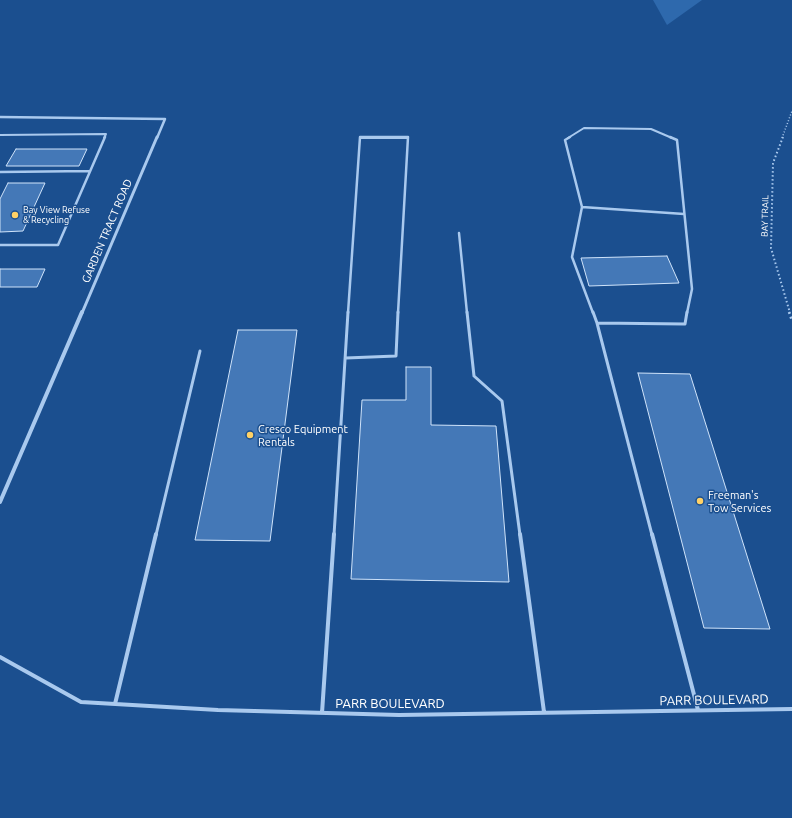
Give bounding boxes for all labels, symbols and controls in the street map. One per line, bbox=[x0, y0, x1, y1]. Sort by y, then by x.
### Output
street label: GARDEN TRACT ROAD bbox=[79, 177, 135, 285]
street label: BAY TRAIL bbox=[759, 195, 771, 237]
place label: Bay View Refuse & Recycling bbox=[23, 205, 90, 226]
marker: Bay View Refuse & Recycling bbox=[10, 210, 20, 220]
place label: Cresco Equipment Rentals bbox=[258, 422, 348, 448]
marker: Cresco Equipment Rentals bbox=[245, 430, 255, 440]
place label: Freeman's Tow Services bbox=[708, 488, 771, 514]
marker: Freeman's Tow Services bbox=[695, 496, 705, 506]
street label: PARR BOULEVARD bbox=[659, 691, 769, 709]
street label: PARR BOULEVARD bbox=[335, 696, 445, 712]

